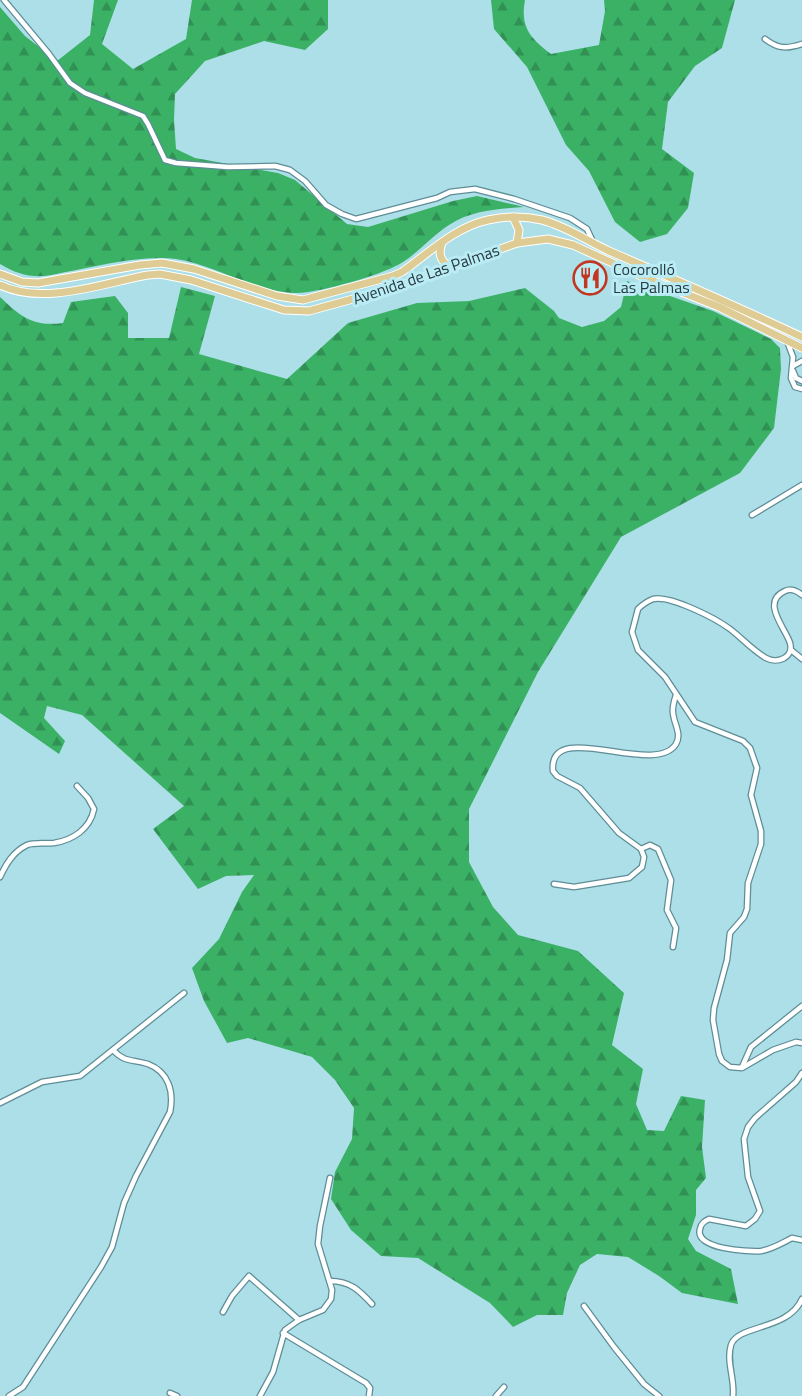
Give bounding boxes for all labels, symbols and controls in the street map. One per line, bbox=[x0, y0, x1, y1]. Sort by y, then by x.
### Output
street label: Avenida de Las Palmas bbox=[349, 238, 503, 310]
place label: Cocorolló Las Palmas bbox=[613, 257, 690, 299]
restaurant icon: Cocorolló Las Palmas bbox=[572, 260, 608, 296]

